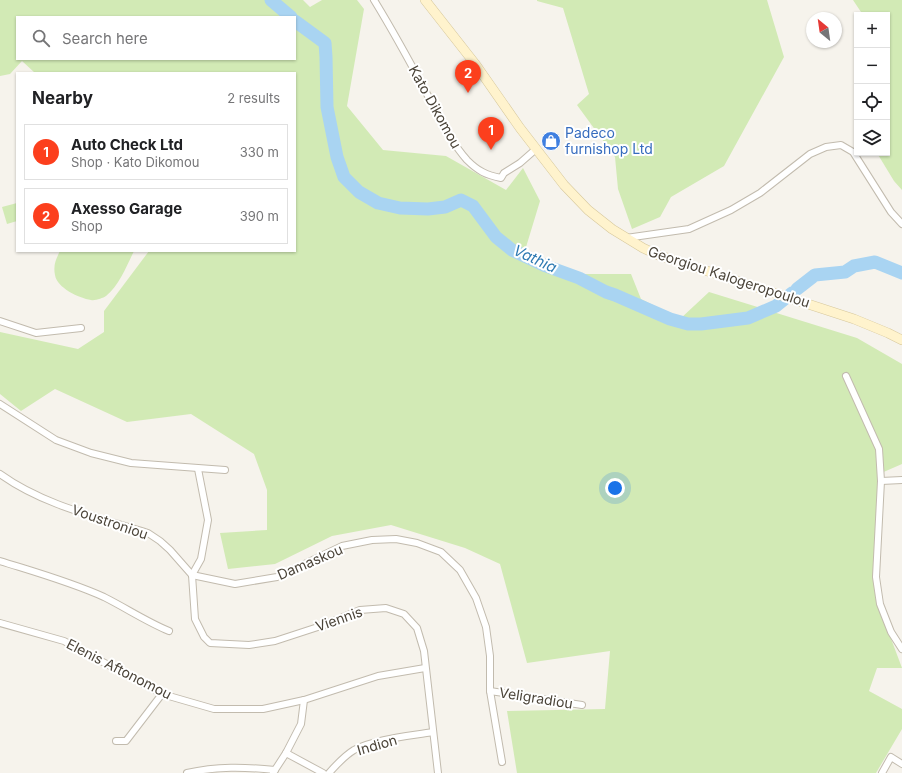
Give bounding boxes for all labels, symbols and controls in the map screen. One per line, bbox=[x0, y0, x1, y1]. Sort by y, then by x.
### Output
north arrow bbox=[806, 12, 842, 48]
map controls bbox=[854, 12, 890, 156]
button: + bbox=[854, 12, 890, 48]
search box bbox=[16, 16, 296, 60]
icon: search bbox=[30, 27, 52, 49]
text: Search here bbox=[62, 29, 148, 48]
button: − bbox=[854, 48, 890, 84]
pin: 2 bbox=[455, 60, 481, 93]
street label: Kato Dikomou bbox=[406, 62, 465, 151]
button: locate bbox=[854, 84, 890, 120]
text: Nearby bbox=[32, 88, 93, 108]
text: 2 results bbox=[227, 90, 280, 106]
pin: 1 bbox=[478, 117, 504, 150]
button: layers bbox=[854, 120, 890, 156]
place label: Padeco furnishop Ltd bbox=[565, 124, 653, 157]
shop icon: Padeco furnishop Ltd bbox=[540, 130, 562, 152]
text: Auto Check Ltd bbox=[71, 135, 183, 154]
text: 1 bbox=[43, 144, 49, 160]
text: 330 m bbox=[240, 144, 279, 160]
text: Shop · Kato Dikomou bbox=[71, 154, 200, 170]
text: Axesso Garage bbox=[71, 199, 182, 218]
text: 2 bbox=[42, 208, 50, 224]
text: 390 m bbox=[240, 208, 279, 224]
text: Shop bbox=[71, 218, 103, 234]
water label: Vathia bbox=[511, 240, 560, 277]
street label: Georgiou Kalogeropoulou bbox=[646, 242, 812, 311]
your location bbox=[605, 478, 625, 498]
street label: Voustroniou bbox=[70, 501, 150, 542]
street label: Damaskou bbox=[274, 540, 345, 583]
street label: Viennis bbox=[313, 603, 365, 634]
street label: Elenis Aftonomou bbox=[64, 635, 175, 702]
street label: Veligradiou bbox=[498, 683, 574, 712]
street label: Indion bbox=[355, 731, 399, 758]

